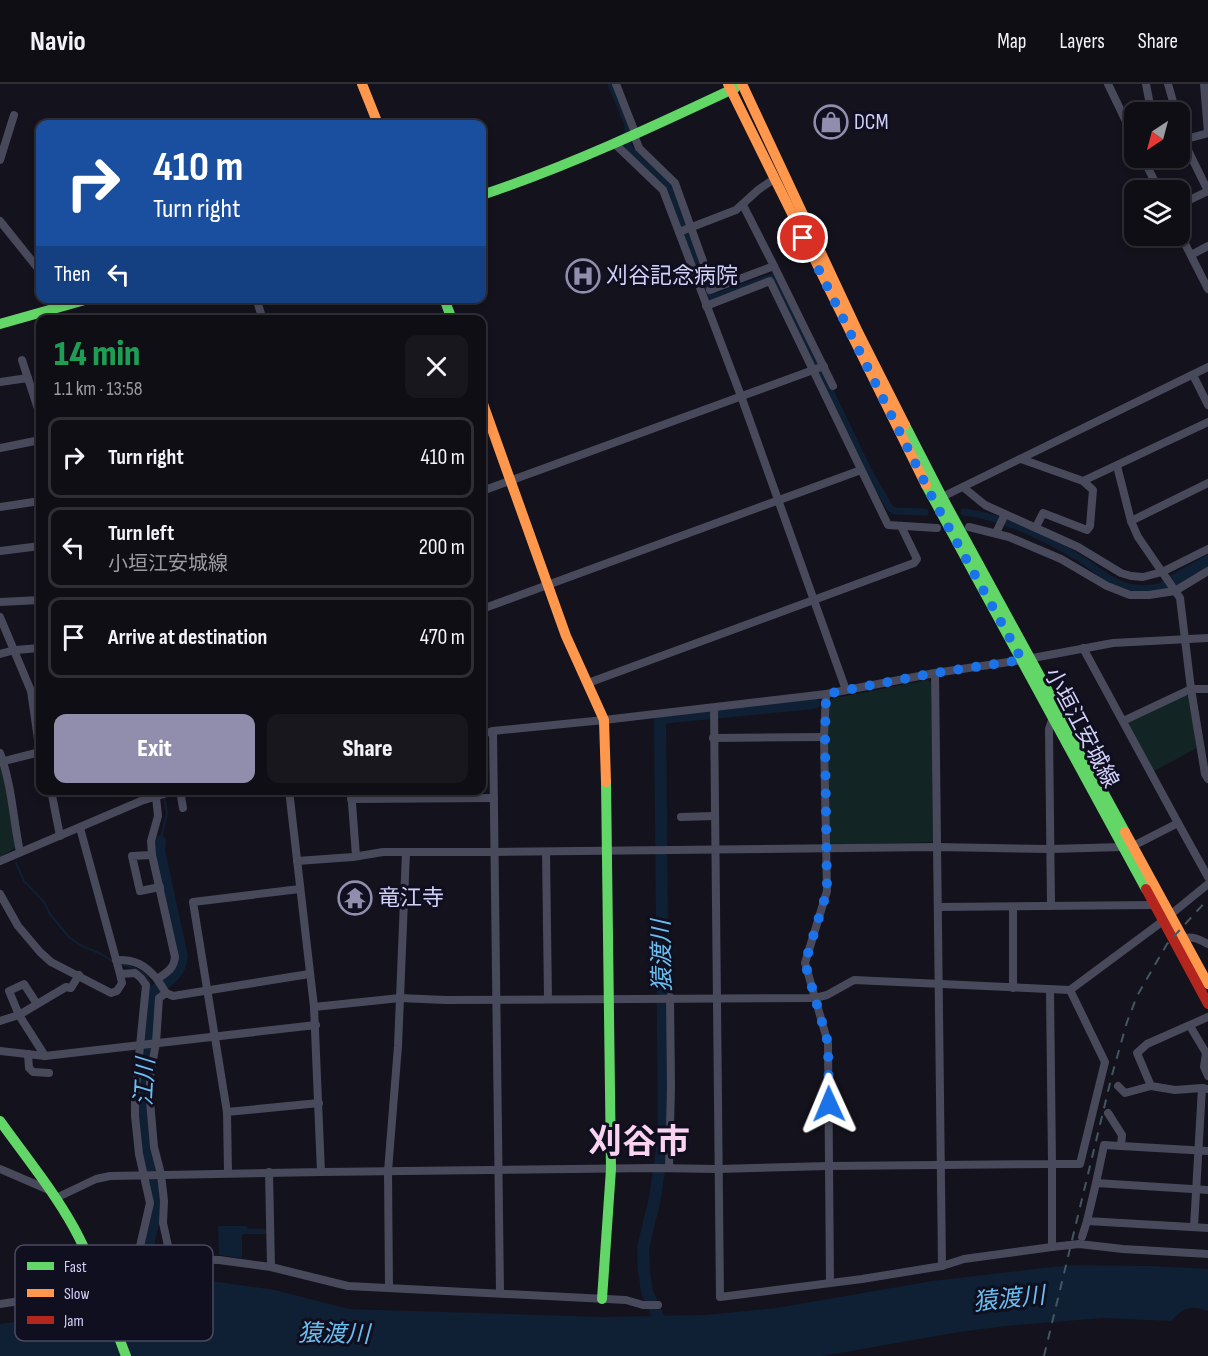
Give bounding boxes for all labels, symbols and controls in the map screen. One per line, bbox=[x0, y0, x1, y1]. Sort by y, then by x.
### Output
text: Navio bbox=[30, 25, 86, 58]
text: Map bbox=[997, 29, 1026, 54]
text: Layers bbox=[1059, 29, 1105, 54]
text: Share bbox=[1138, 29, 1178, 54]
north arrow bbox=[1124, 102, 1190, 168]
map controls bbox=[1124, 102, 1190, 246]
shop icon: DCM bbox=[813, 104, 849, 140]
place label: DCM bbox=[854, 109, 889, 136]
text: 410 m bbox=[153, 142, 243, 193]
icon: right bbox=[54, 144, 132, 222]
button: layers bbox=[1124, 180, 1190, 246]
text: Turn right bbox=[153, 193, 240, 225]
pin bbox=[777, 212, 828, 263]
icon: arrive bbox=[786, 221, 819, 254]
icon: left bbox=[102, 258, 135, 291]
hospital icon: 刈谷記念病院 bbox=[565, 258, 601, 294]
text: Then bbox=[54, 261, 90, 288]
place label: 刈谷記念病院 bbox=[606, 263, 738, 290]
text: 14 min bbox=[54, 333, 140, 376]
button: close bbox=[405, 335, 468, 398]
text: 1.1 km · 13:58 bbox=[54, 377, 142, 401]
icon: right bbox=[57, 441, 90, 474]
text: Turn right bbox=[108, 444, 184, 471]
text: 410 m bbox=[421, 444, 465, 471]
text: Turn left bbox=[108, 520, 174, 547]
icon: left bbox=[57, 531, 90, 564]
text: 200 m bbox=[419, 534, 465, 561]
text: 小垣江安城線 bbox=[108, 552, 228, 576]
icon: arrive bbox=[57, 621, 90, 654]
text: Arrive at destination bbox=[108, 624, 267, 651]
text: 470 m bbox=[420, 624, 465, 651]
street label: 小垣江安城線 bbox=[1038, 663, 1124, 793]
button: Exit bbox=[54, 714, 255, 783]
button: Share bbox=[267, 714, 468, 783]
temple icon: 竜江寺 bbox=[337, 880, 373, 916]
place label: 竜江寺 bbox=[378, 885, 444, 912]
water label: 猿渡川 bbox=[647, 917, 677, 992]
water label: 江川 bbox=[129, 1054, 161, 1107]
position arrow bbox=[797, 1072, 861, 1136]
district label: 刈谷市 bbox=[588, 1122, 690, 1163]
legend bbox=[15, 1245, 213, 1341]
text: Fast bbox=[64, 1258, 87, 1277]
water label: 猿渡川 bbox=[972, 1281, 1049, 1317]
text: Slow bbox=[64, 1285, 89, 1304]
text: Jam bbox=[63, 1312, 84, 1331]
water label: 猿渡川 bbox=[298, 1319, 373, 1349]

